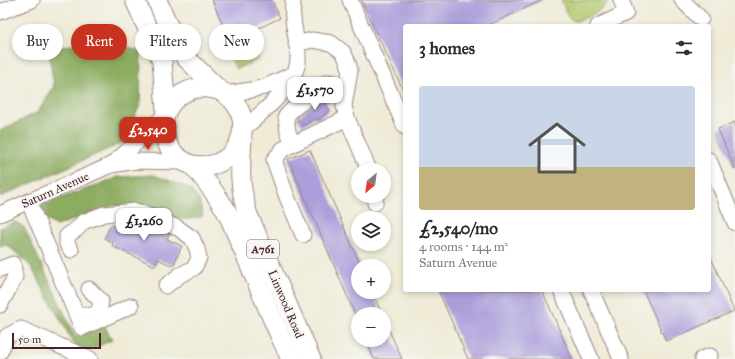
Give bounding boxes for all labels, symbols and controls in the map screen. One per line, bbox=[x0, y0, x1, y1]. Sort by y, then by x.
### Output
chip: Buy bbox=[12, 24, 63, 60]
chip: Rent bbox=[71, 24, 127, 60]
chip: Filters bbox=[135, 24, 201, 60]
chip: New bbox=[209, 24, 264, 60]
icon: filters bbox=[673, 37, 695, 59]
text: 3 homes bbox=[419, 38, 475, 59]
pin: £1,570 bbox=[282, 77, 348, 111]
text: £1,570 bbox=[296, 82, 334, 98]
icon: home bbox=[521, 112, 593, 184]
pin: £2,540 bbox=[115, 117, 181, 151]
text: £2,540 bbox=[128, 122, 168, 138]
north arrow bbox=[351, 163, 391, 203]
map controls bbox=[351, 163, 391, 347]
street label: Saturn Avenue bbox=[19, 169, 91, 211]
pin: £1,260 bbox=[111, 208, 177, 242]
button: layers bbox=[351, 211, 391, 251]
text: £1,260 bbox=[125, 213, 163, 229]
text: £2,540/mo bbox=[419, 218, 498, 239]
text: 4 rooms · 144 m² bbox=[419, 239, 508, 255]
road number: A761 bbox=[247, 240, 279, 258]
text: Saturn Avenue bbox=[419, 255, 497, 271]
button: + bbox=[351, 259, 391, 299]
street label: Linwood Road bbox=[265, 268, 307, 340]
button: − bbox=[351, 307, 391, 347]
scale bar bbox=[12, 331, 101, 350]
text: 50 m bbox=[18, 333, 41, 346]

